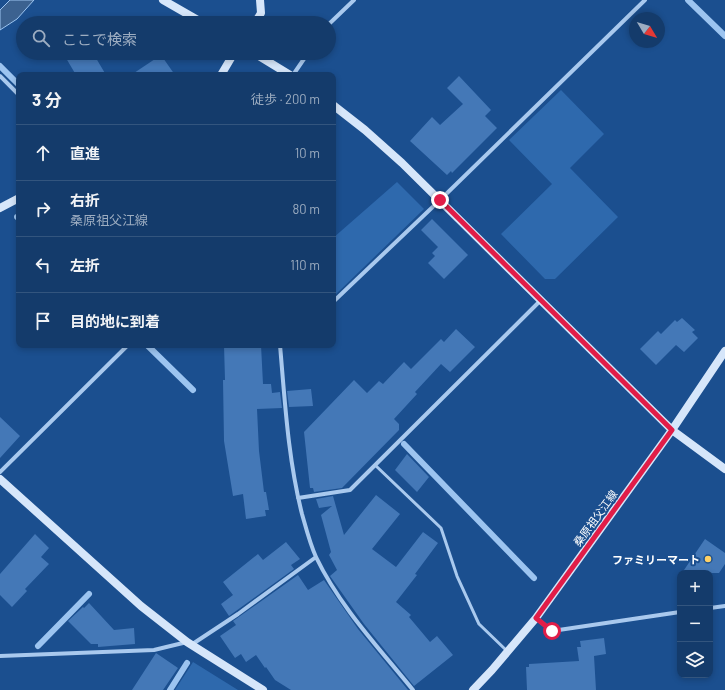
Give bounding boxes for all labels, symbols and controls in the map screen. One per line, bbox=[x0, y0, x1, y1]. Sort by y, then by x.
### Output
north arrow bbox=[629, 12, 665, 48]
search box bbox=[16, 16, 336, 60]
icon: search bbox=[30, 27, 52, 49]
text: ここで検索 bbox=[62, 30, 137, 48]
text: 3 分 bbox=[32, 89, 62, 109]
text: 徒歩 · 200 m bbox=[251, 91, 320, 107]
icon: ahead bbox=[32, 142, 54, 164]
text: 直進 bbox=[70, 144, 100, 162]
text: 10 m bbox=[295, 145, 320, 161]
text: 右折 bbox=[70, 191, 100, 209]
route end bbox=[431, 191, 449, 209]
icon: right bbox=[32, 198, 54, 220]
text: 80 m bbox=[293, 201, 320, 217]
text: 桑原祖父江線 bbox=[70, 212, 148, 228]
icon: left bbox=[32, 254, 54, 276]
text: 左折 bbox=[70, 256, 100, 274]
text: 110 m bbox=[290, 257, 320, 273]
icon: arrive bbox=[32, 310, 54, 332]
text: 目的地に到着 bbox=[70, 312, 160, 330]
street label: 桑原祖父江線 bbox=[570, 487, 620, 549]
place label: ファミリーマート bbox=[612, 553, 700, 566]
marker: ファミリーマート bbox=[703, 554, 713, 564]
map controls bbox=[677, 570, 713, 678]
button: + bbox=[677, 570, 713, 606]
button: − bbox=[677, 606, 713, 642]
route start bbox=[543, 622, 561, 640]
button: layers bbox=[677, 642, 713, 678]

